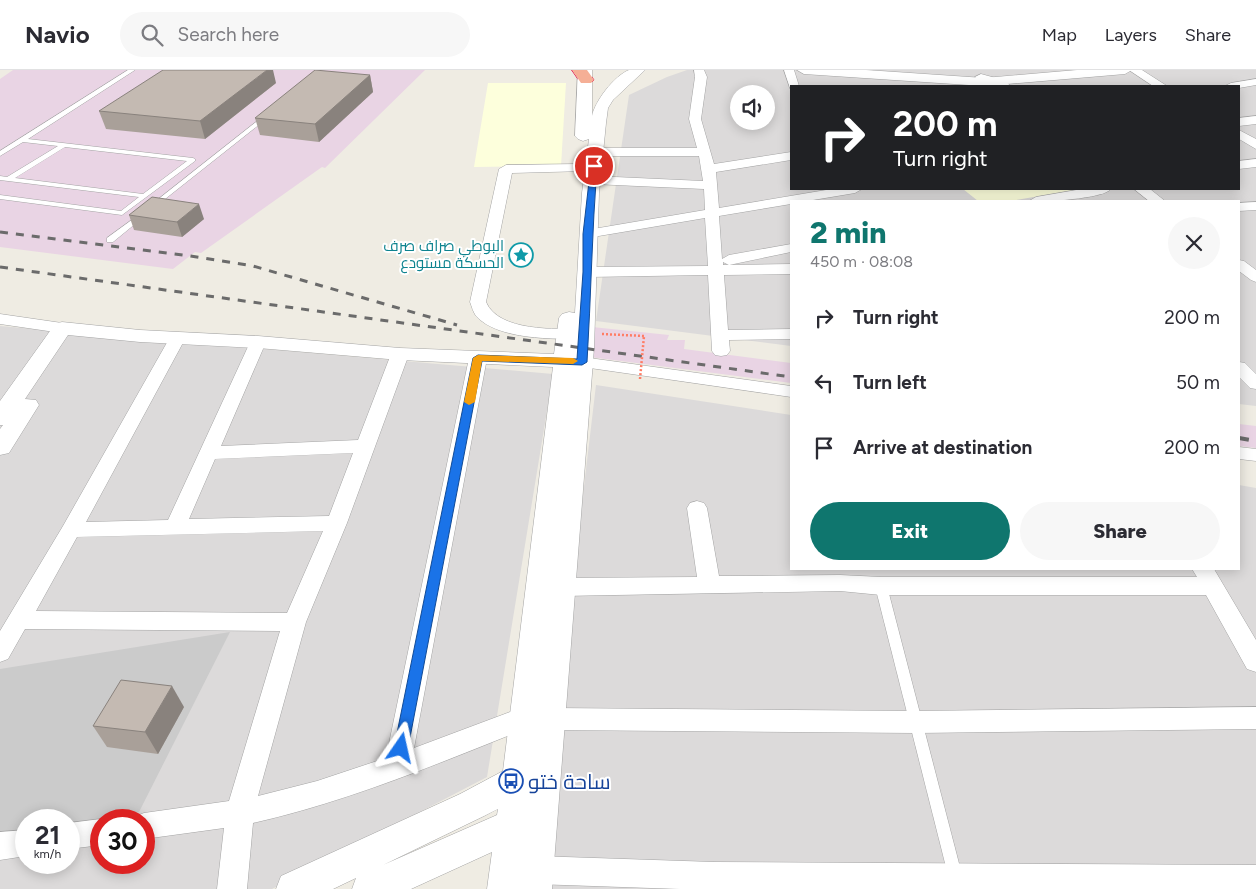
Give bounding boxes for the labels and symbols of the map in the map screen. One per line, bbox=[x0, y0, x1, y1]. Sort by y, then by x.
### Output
pin bbox=[573, 145, 615, 187]
place label: البوطي صراف صرف الحسكة مستودع bbox=[383, 237, 504, 274]
place icon: البوطي صراف صرف الحسكة مستودع bbox=[508, 242, 534, 268]
position arrow bbox=[374, 721, 426, 773]
bus stop icon: ساحة ختو bbox=[498, 768, 524, 794]
place label: ساحة ختو bbox=[528, 769, 611, 794]
speed limit sign: 30 bbox=[90, 809, 155, 874]

